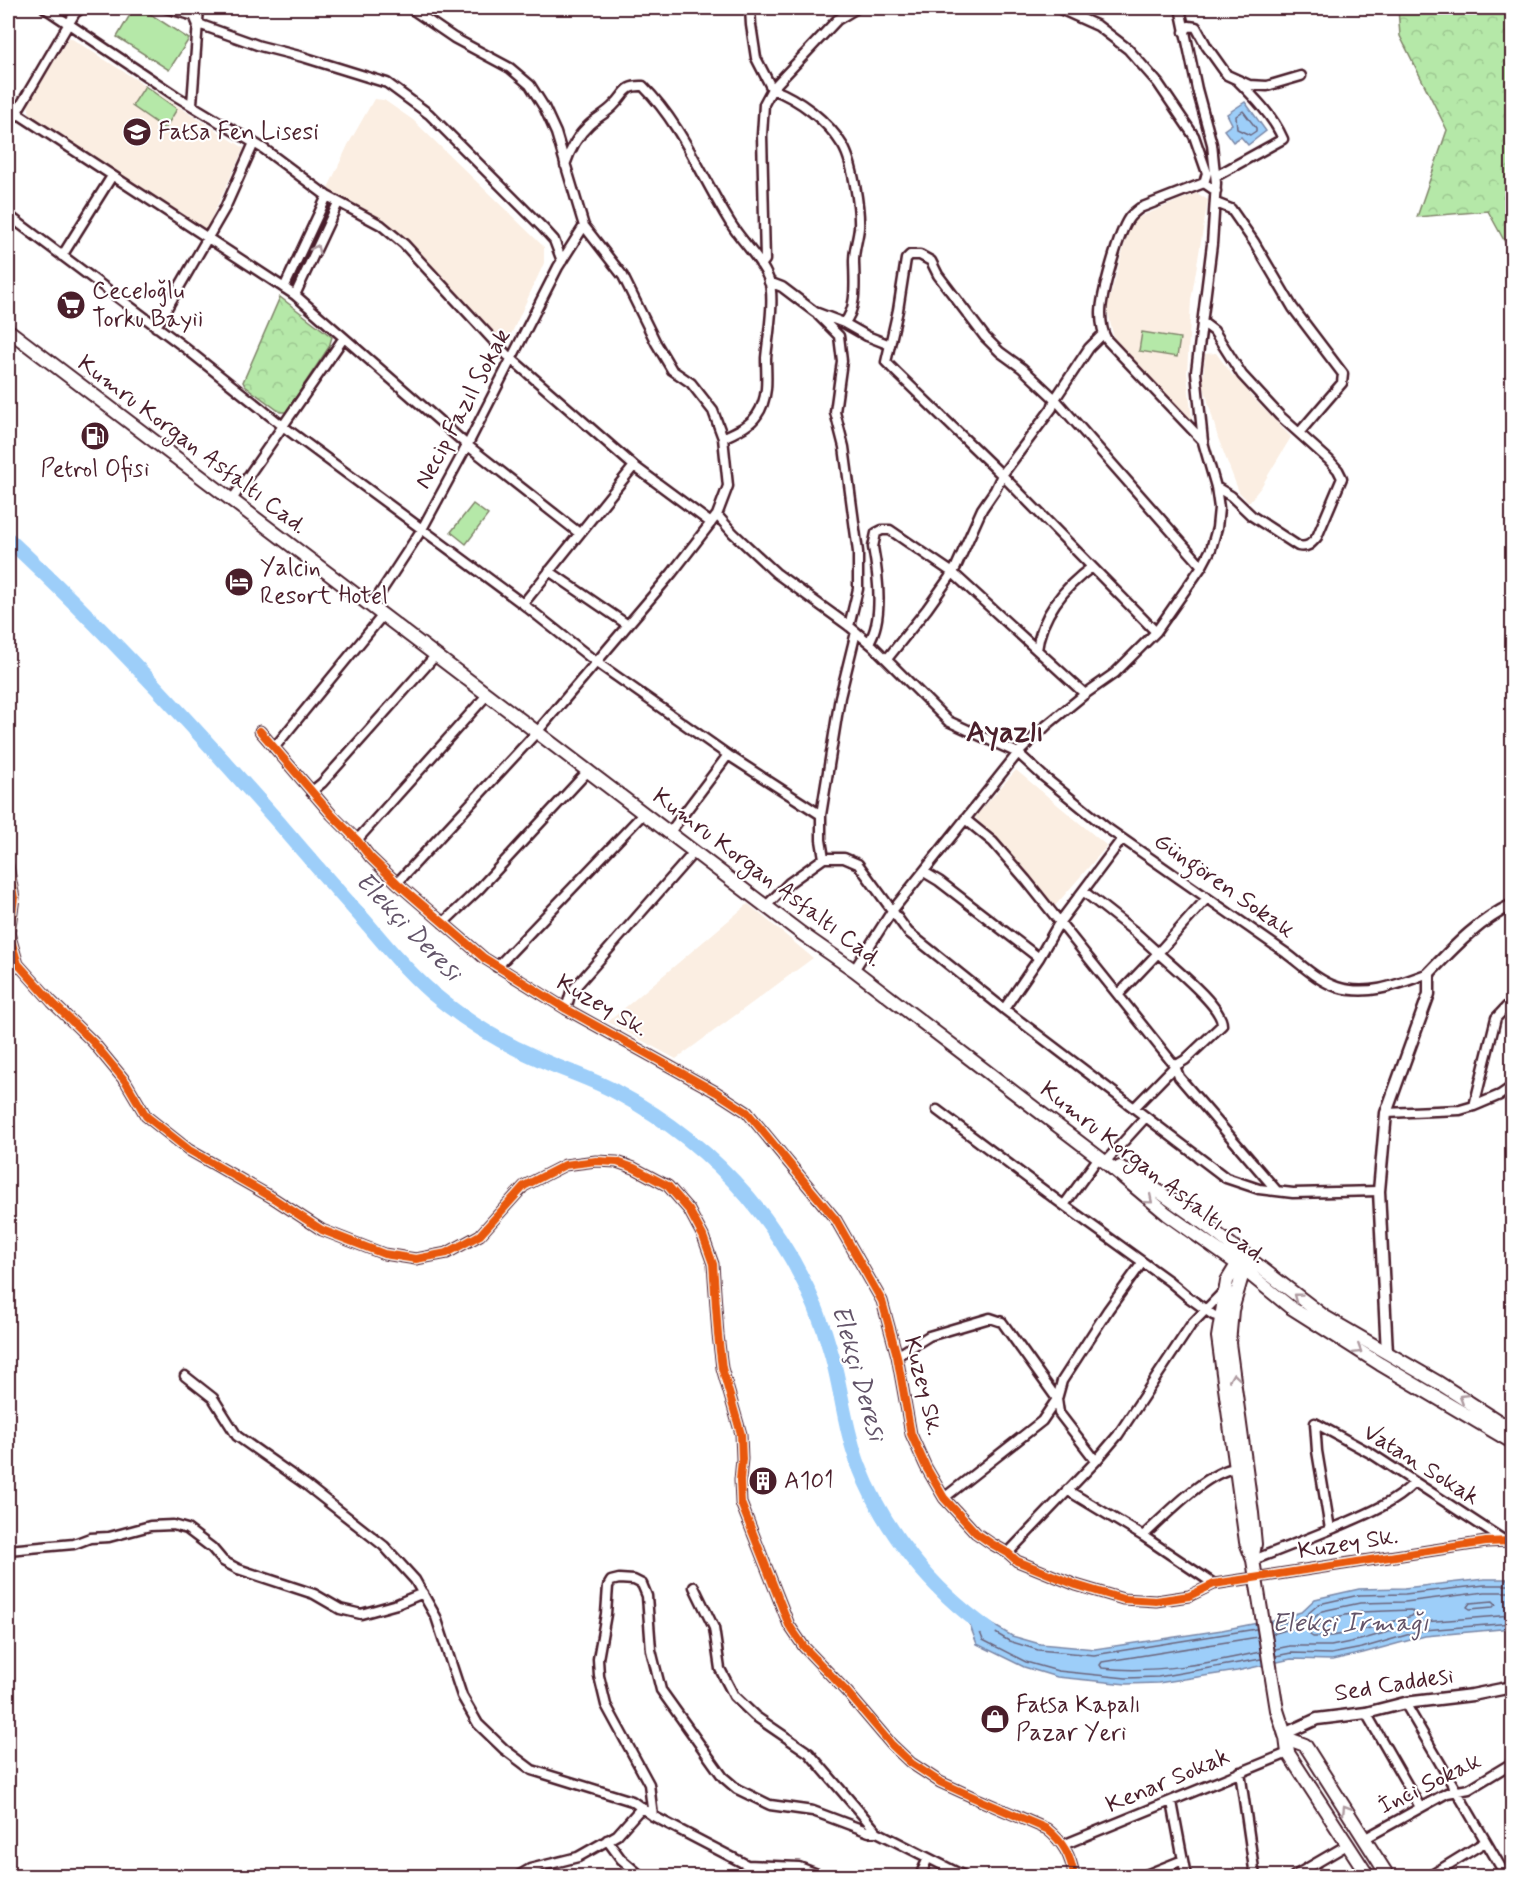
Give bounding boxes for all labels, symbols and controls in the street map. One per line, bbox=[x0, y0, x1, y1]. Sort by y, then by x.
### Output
school or university icon: Fatsa Fen Lisesi bbox=[121, 116, 153, 148]
place label: Fatsa Fen Lisesi bbox=[158, 117, 319, 148]
one-way arrow bbox=[309, 245, 321, 256]
place label: Ceceloğlu Torku Bayii bbox=[92, 276, 203, 335]
supermarket icon: Ceceloğlu Torku Bayii bbox=[55, 289, 87, 321]
street label: Necip Fazıl Sokak bbox=[408, 324, 518, 494]
street label: Kumru Korgan Asfaltı Cad. bbox=[70, 348, 313, 543]
fuel station icon: Petrol Ofisi bbox=[79, 420, 111, 452]
place label: Petrol Ofisi bbox=[41, 454, 149, 485]
place label: Yalcin Resort Hotel bbox=[260, 553, 388, 612]
hotel icon: Yalcin Resort Hotel bbox=[223, 566, 255, 598]
district label: Ayazlı bbox=[966, 713, 1044, 752]
street label: Kumru Korgan Asfaltı Cad. bbox=[645, 781, 888, 976]
street label: Güngören Sokak bbox=[1146, 826, 1301, 949]
water label: Elekçi Deresi bbox=[347, 865, 470, 990]
street label: Kuzey Sk. bbox=[551, 967, 653, 1045]
street label: Kumru Korgan Asfaltı Cad. bbox=[1032, 1075, 1273, 1273]
one-way arrow bbox=[1142, 1192, 1153, 1203]
one-way arrow bbox=[1293, 1293, 1304, 1304]
water label: Elekçi Deresi bbox=[822, 1301, 894, 1447]
street label: Kuzey Sk. bbox=[896, 1333, 950, 1439]
one-way arrow bbox=[1352, 1343, 1363, 1354]
one-way arrow bbox=[1228, 1373, 1240, 1382]
one-way arrow bbox=[1459, 1395, 1470, 1406]
street label: Vatan Sokak bbox=[1357, 1417, 1485, 1513]
building icon: A101 bbox=[747, 1465, 779, 1497]
place label: A101 bbox=[784, 1466, 834, 1497]
street label: Kuzey Sk. bbox=[1296, 1521, 1400, 1567]
water label: Elekçi Irmağı bbox=[1271, 1607, 1429, 1641]
street label: Sed Caddesi bbox=[1332, 1660, 1456, 1710]
place label: Fatsa Kapalı Pazar Yeri bbox=[1016, 1690, 1141, 1749]
shop icon: Fatsa Kapalı Pazar Yeri bbox=[979, 1703, 1011, 1735]
street label: Kenar Sokak bbox=[1102, 1741, 1235, 1821]
street label: İnci Sokak bbox=[1373, 1746, 1487, 1822]
one-way arrow bbox=[1341, 1805, 1353, 1815]

